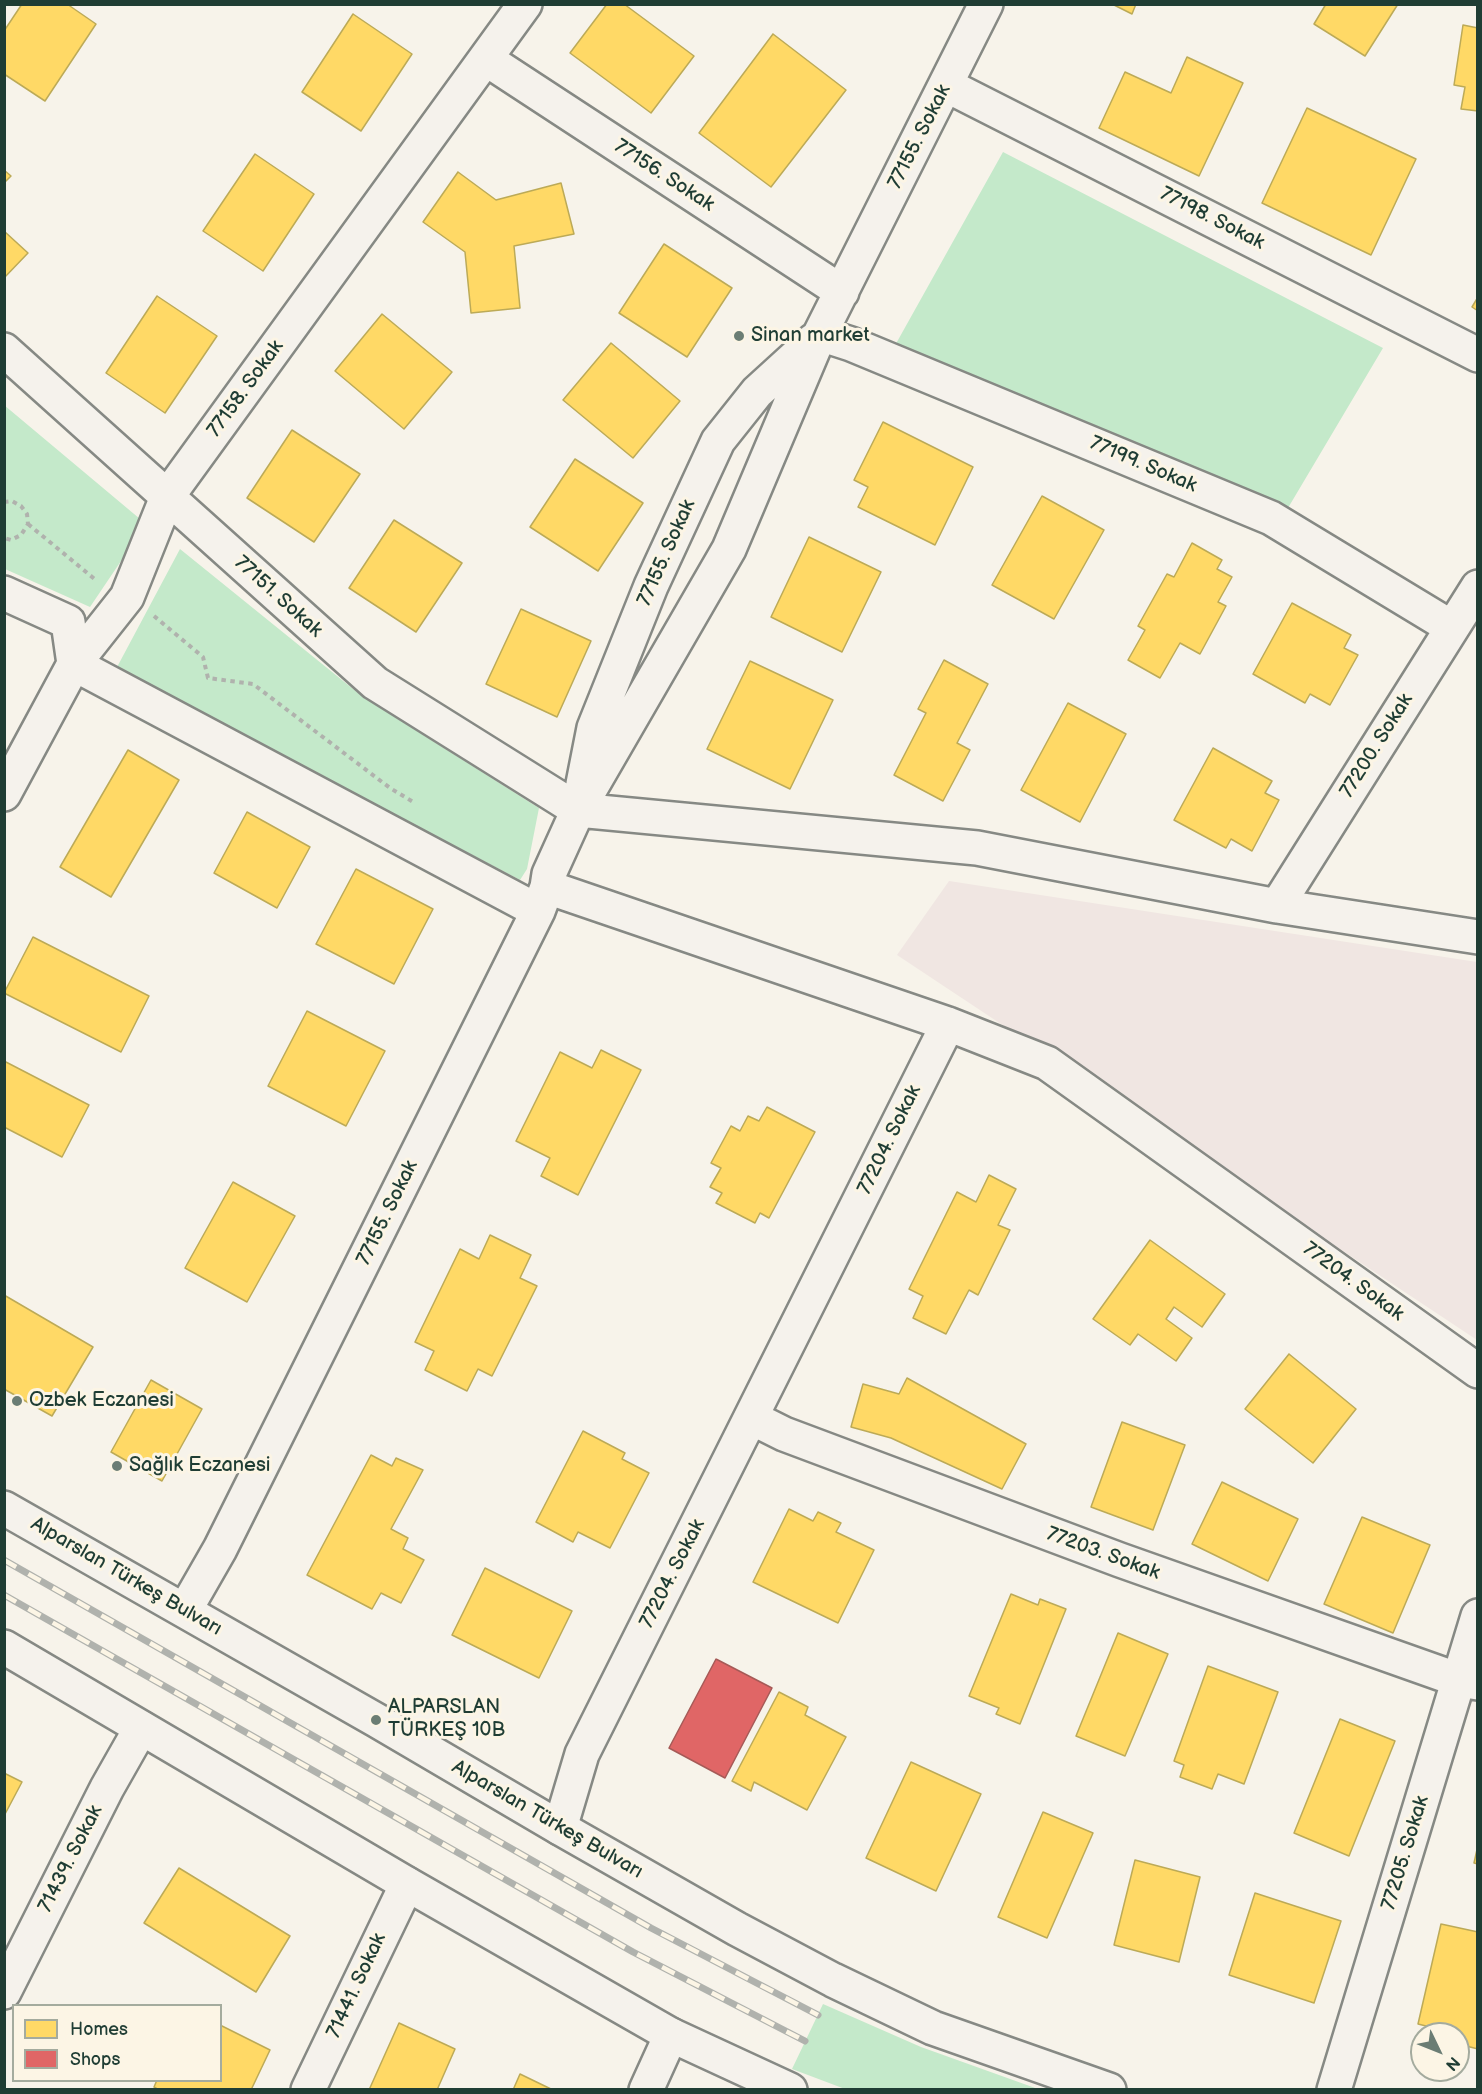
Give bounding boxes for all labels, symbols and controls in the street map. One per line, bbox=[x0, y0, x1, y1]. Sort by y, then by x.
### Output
street label: 77155. Sokak bbox=[884, 81, 956, 193]
street label: 77156. Sokak bbox=[609, 135, 719, 217]
street label: 77198. Sokak bbox=[1156, 182, 1268, 256]
place label: Sinan market bbox=[751, 324, 870, 348]
marker: Sinan market bbox=[732, 329, 746, 343]
street label: 77158. Sokak bbox=[203, 336, 289, 442]
street label: 77199. Sokak bbox=[1086, 432, 1200, 498]
street label: 77155. Sokak bbox=[633, 496, 701, 610]
street label: 77151. Sokak bbox=[229, 551, 327, 643]
street label: 77200. Sokak bbox=[1335, 689, 1419, 803]
street label: 77204. Sokak bbox=[853, 1081, 927, 1199]
street label: 77155. Sokak bbox=[352, 1157, 424, 1269]
street label: 77204. Sokak bbox=[1298, 1237, 1408, 1327]
place label: Ozbek Eczanesi bbox=[29, 1389, 174, 1413]
marker: Ozbek Eczanesi bbox=[10, 1394, 24, 1408]
place label: Sağlık Eczanesi bbox=[129, 1454, 271, 1478]
marker: Sağlık Eczanesi bbox=[110, 1459, 124, 1473]
street label: Alparslan Türkeş Bulvarı bbox=[26, 1512, 226, 1642]
street label: 77204. Sokak bbox=[635, 1516, 711, 1632]
street label: 77203. Sokak bbox=[1043, 1522, 1163, 1586]
place label: ALPARSLAN TÜRKEŞ 10B bbox=[388, 1696, 505, 1743]
marker: ALPARSLAN TÜRKEŞ 10B bbox=[369, 1713, 383, 1727]
street label: Alparslan Türkeş Bulvarı bbox=[447, 1755, 647, 1885]
street label: 77205. Sokak bbox=[1377, 1793, 1435, 1913]
street label: 71439. Sokak bbox=[34, 1801, 108, 1917]
street label: 71441. Sokak bbox=[322, 1930, 392, 2042]
legend bbox=[12, 2004, 222, 2082]
text: Homes bbox=[70, 2019, 128, 2040]
north arrow bbox=[1410, 2022, 1470, 2082]
text: Shops bbox=[70, 2049, 120, 2070]
text: N bbox=[1441, 2052, 1463, 2074]

